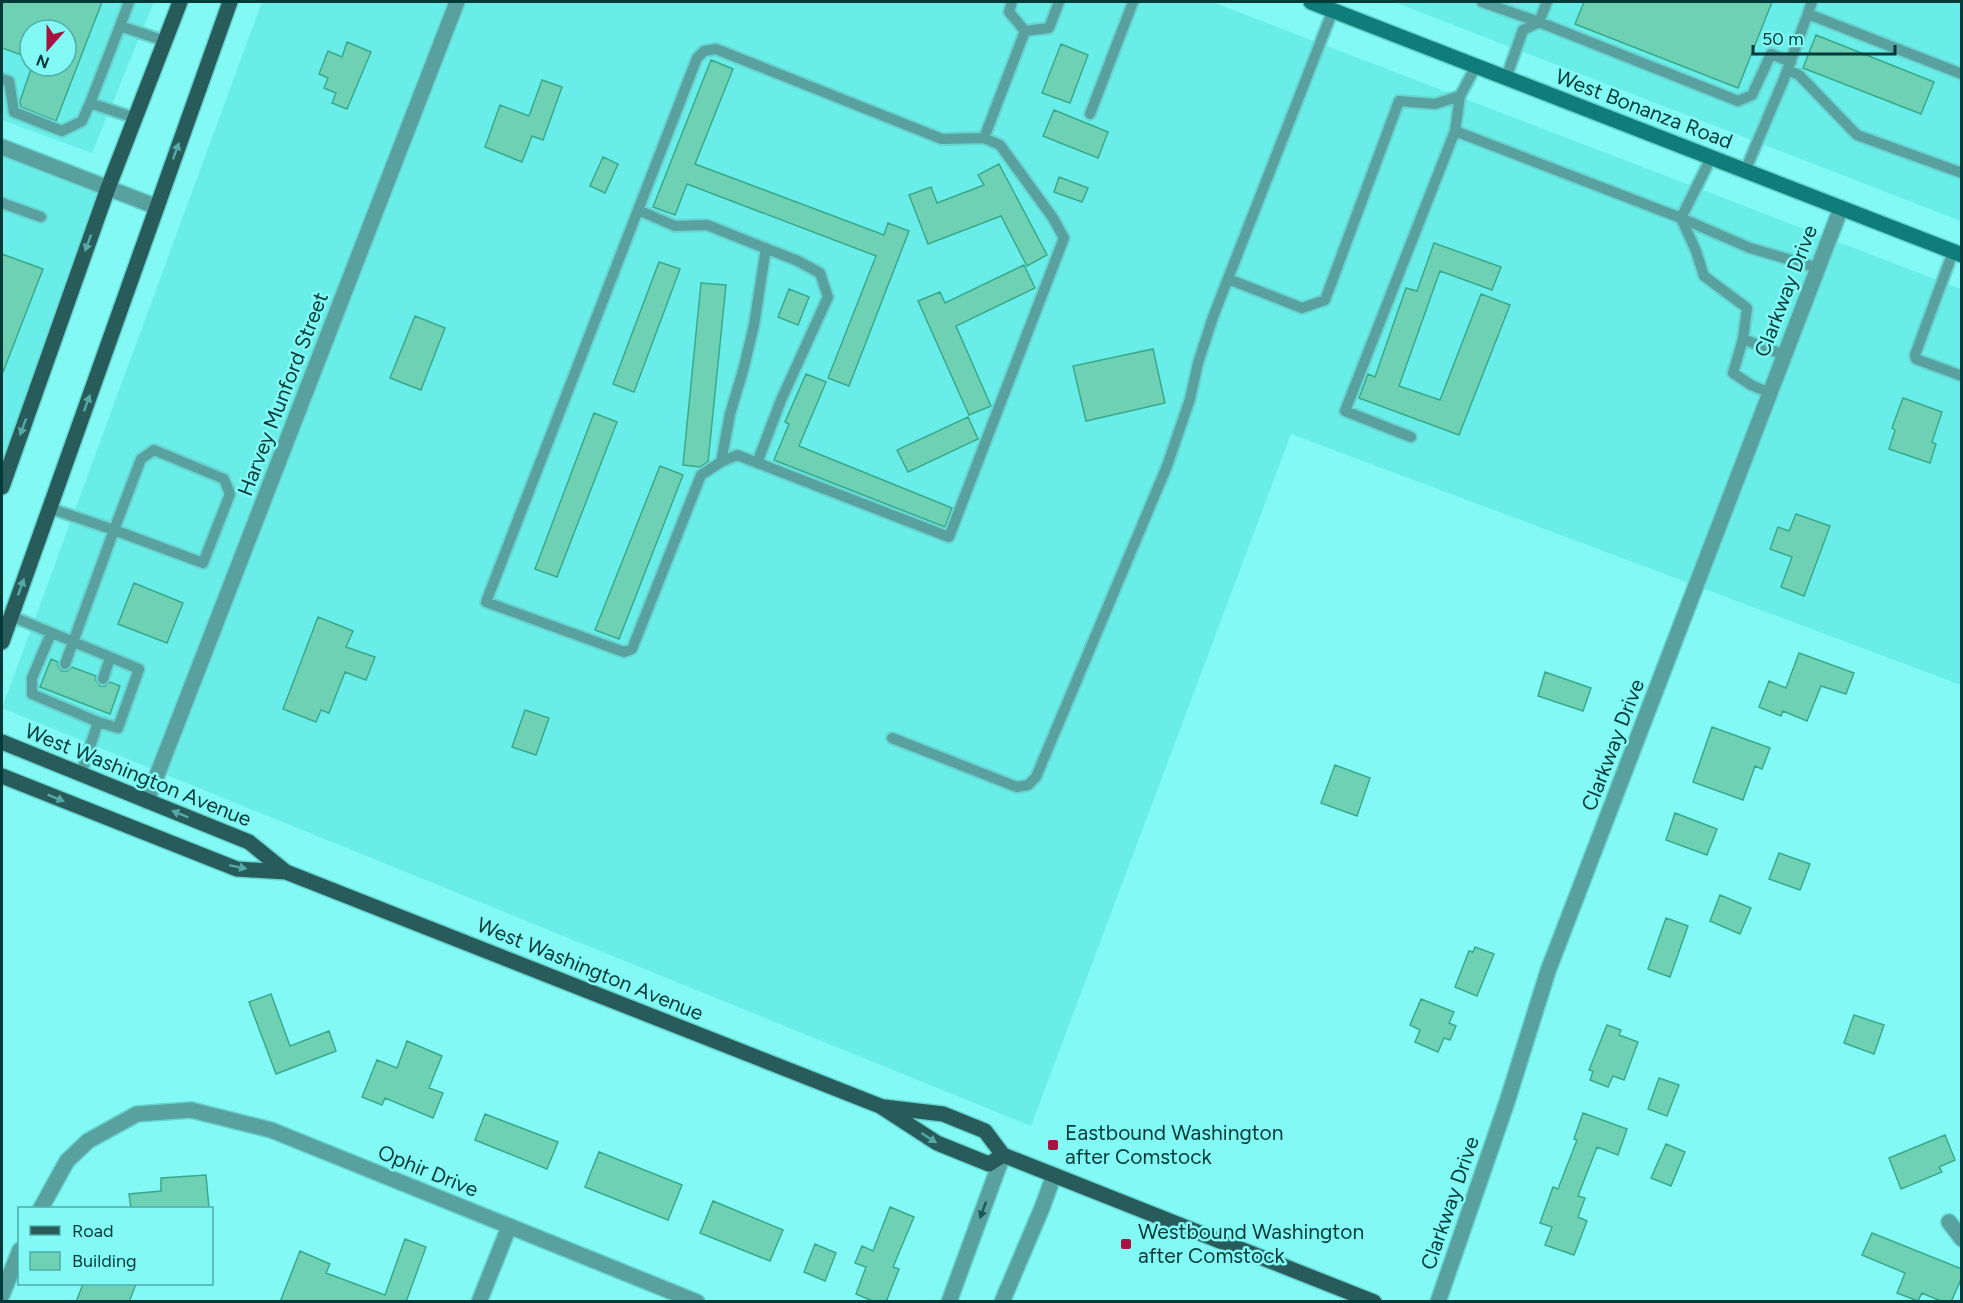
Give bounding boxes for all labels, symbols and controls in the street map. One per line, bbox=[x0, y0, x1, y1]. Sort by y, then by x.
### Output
north arrow bbox=[18, 18, 78, 78]
scale bar bbox=[1753, 18, 1896, 56]
text: 50 m bbox=[1762, 28, 1804, 50]
text: N bbox=[34, 50, 52, 73]
street label: West Bonanza Road bbox=[1552, 63, 1736, 154]
one-way arrow bbox=[172, 142, 182, 160]
street label: Clarkway Drive bbox=[1749, 221, 1822, 360]
one-way arrow bbox=[83, 234, 93, 252]
street label: Harvey Munford Street bbox=[232, 288, 333, 499]
one-way arrow bbox=[82, 394, 92, 412]
one-way arrow bbox=[18, 418, 28, 436]
one-way arrow bbox=[17, 578, 27, 596]
street label: Clarkway Drive bbox=[1576, 675, 1649, 814]
street label: West Washington Avenue bbox=[21, 718, 255, 831]
one-way arrow bbox=[47, 794, 65, 803]
one-way arrow bbox=[171, 809, 189, 818]
one-way arrow bbox=[229, 863, 248, 872]
street label: West Washington Avenue bbox=[473, 912, 707, 1025]
place label: Eastbound Washington after Comstock bbox=[1065, 1120, 1284, 1169]
one-way arrow bbox=[921, 1132, 937, 1143]
street label: Clarkway Drive bbox=[1415, 1133, 1484, 1273]
marker: Eastbound Washington after Comstock bbox=[1046, 1138, 1060, 1152]
street label: Ophir Drive bbox=[374, 1139, 482, 1202]
one-way arrow bbox=[977, 1201, 987, 1219]
legend bbox=[18, 1207, 213, 1285]
place label: Westbound Washington after Comstock bbox=[1138, 1219, 1364, 1268]
text: Road bbox=[72, 1220, 113, 1242]
marker: Westbound Washington after Comstock bbox=[1119, 1237, 1133, 1251]
text: Building bbox=[72, 1250, 137, 1272]

